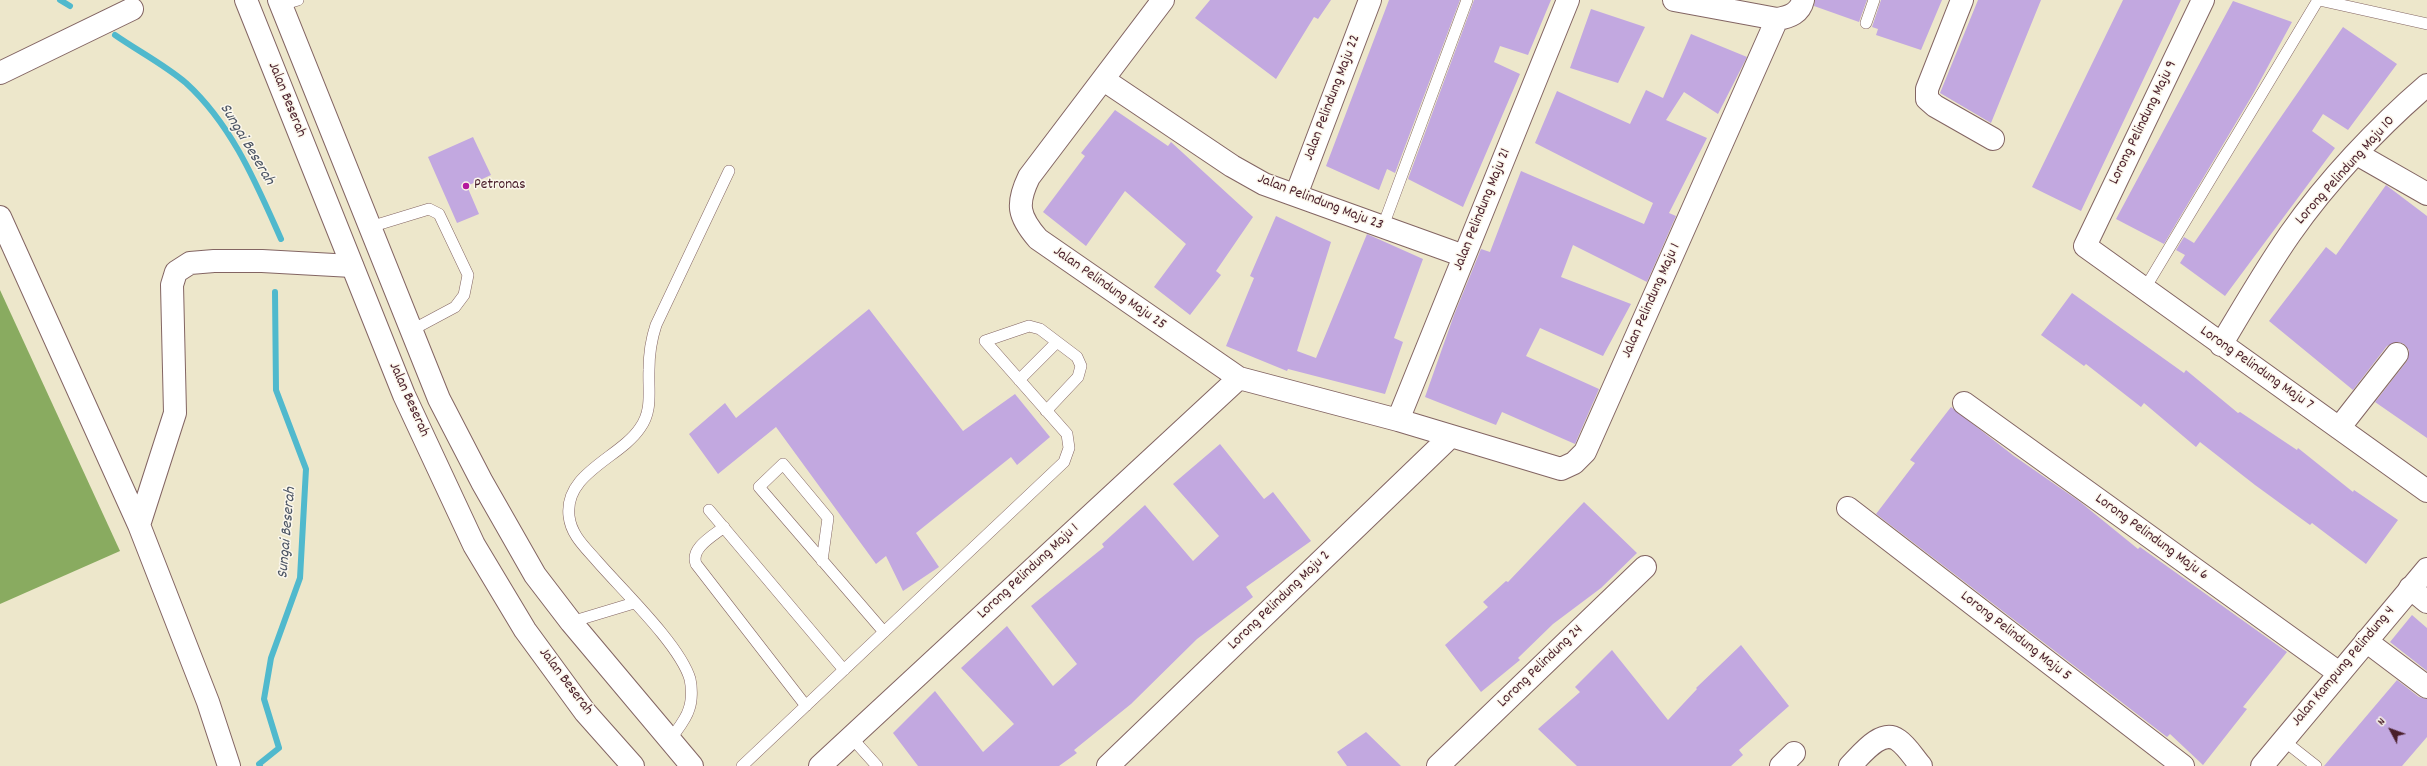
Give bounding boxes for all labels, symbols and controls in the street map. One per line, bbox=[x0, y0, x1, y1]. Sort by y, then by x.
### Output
street label: Jalan Pelindung Maju 22 bbox=[1301, 33, 1365, 163]
street label: Lorong Pelindung Maju 9 bbox=[2106, 58, 2182, 188]
street label: Jalan Beserah bbox=[263, 60, 309, 140]
water label: Sungai Beserah bbox=[214, 101, 278, 189]
street label: Lorong Pelindung Maju 10 bbox=[2292, 113, 2400, 229]
street label: Jalan Pelindung Maju 21 bbox=[1450, 146, 1516, 274]
street label: Jalan Pelindung Maju 23 bbox=[1254, 171, 1386, 235]
place label: Petronas bbox=[474, 177, 525, 195]
marker: Petronas bbox=[461, 181, 471, 191]
street label: Jalan Pelindung Maju 1 bbox=[1619, 241, 1685, 361]
street label: Jalan Pelindung Maju 25 bbox=[1049, 243, 1169, 335]
street label: Lorong Pelindung Maju 7 bbox=[2196, 323, 2316, 415]
street label: Jalan Beserah bbox=[384, 360, 432, 440]
water label: Sungai Beserah bbox=[274, 487, 302, 579]
street label: Lorong Pelindung Maju 6 bbox=[2091, 491, 2211, 585]
street label: Lorong Pelindung Maju 1 bbox=[975, 520, 1083, 624]
street label: Lorong Pelindung Maju 2 bbox=[1225, 548, 1335, 654]
street label: Lorong Pelindung Maju 5 bbox=[1956, 588, 2074, 686]
street label: Jalan Kampung Pelindung 4 bbox=[2288, 603, 2400, 731]
street label: Lorong Pelindung 24 bbox=[1495, 622, 1587, 712]
street label: Jalan Beserah bbox=[534, 645, 596, 719]
north arrow bbox=[2371, 710, 2411, 750]
text: N bbox=[2374, 715, 2390, 729]

